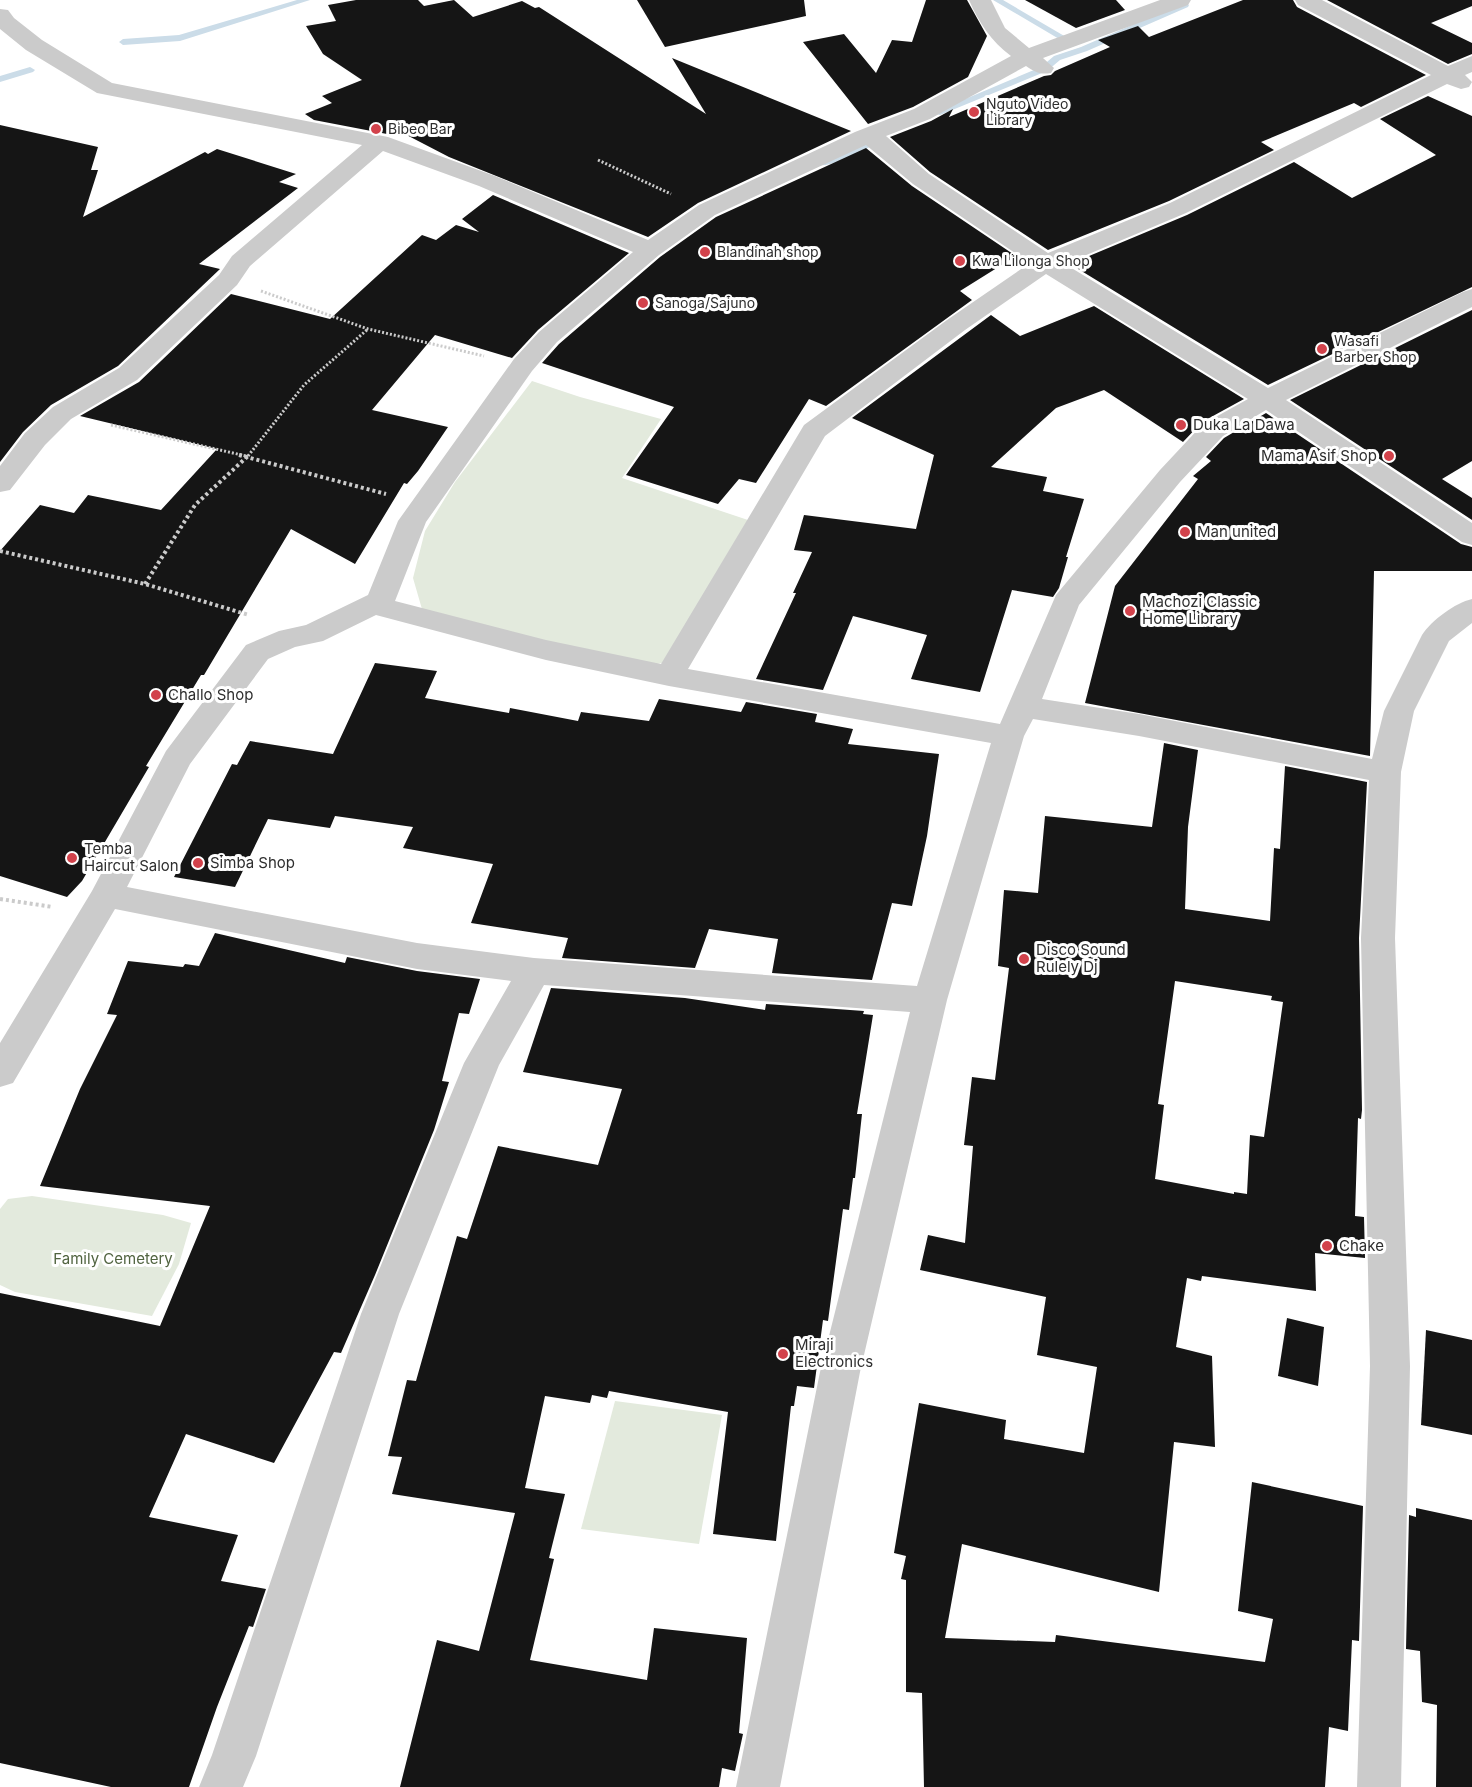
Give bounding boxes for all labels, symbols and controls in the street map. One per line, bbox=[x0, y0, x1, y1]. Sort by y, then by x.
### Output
place label: Nguto Video Library bbox=[986, 95, 1068, 128]
marker: Nguto Video Library bbox=[967, 105, 981, 119]
place label: Bibeo Bar bbox=[388, 120, 452, 137]
marker: Bibeo Bar bbox=[369, 122, 383, 136]
place label: Blandinah shop bbox=[717, 243, 819, 260]
marker: Blandinah shop bbox=[698, 245, 712, 259]
place label: Kwa Lilonga Shop bbox=[972, 252, 1090, 269]
marker: Kwa Lilonga Shop bbox=[953, 254, 967, 268]
place label: Sanoga/Sajuno bbox=[655, 294, 755, 311]
marker: Sanoga/Sajuno bbox=[636, 296, 650, 310]
place label: Wasafi Barber Shop bbox=[1334, 332, 1417, 365]
marker: Wasafi Barber Shop bbox=[1315, 342, 1329, 356]
place label: Duka La Dawa bbox=[1193, 415, 1295, 434]
marker: Duka La Dawa bbox=[1174, 418, 1188, 432]
place label: Mama Asif Shop bbox=[1261, 446, 1377, 465]
marker: Mama Asif Shop bbox=[1382, 449, 1396, 463]
place label: Man united bbox=[1197, 522, 1276, 541]
marker: Man united bbox=[1178, 525, 1192, 539]
place label: Machozi Classic Home Library bbox=[1142, 592, 1257, 628]
marker: Machozi Classic Home Library bbox=[1123, 604, 1137, 618]
place label: Challo Shop bbox=[168, 685, 253, 704]
marker: Challo Shop bbox=[149, 688, 163, 702]
place label: Temba Haircut Salon bbox=[84, 839, 179, 875]
marker: Temba Haircut Salon bbox=[65, 851, 79, 865]
place label: Simba Shop bbox=[210, 853, 295, 872]
marker: Simba Shop bbox=[191, 856, 205, 870]
place label: Disco Sound Rulely Dj bbox=[1036, 940, 1126, 976]
marker: Disco Sound Rulely Dj bbox=[1017, 952, 1031, 966]
place label: Chake bbox=[1339, 1236, 1384, 1255]
marker: Chake bbox=[1320, 1239, 1334, 1253]
park label: Family Cemetery bbox=[53, 1249, 173, 1268]
place label: Miraji Electronics bbox=[795, 1335, 873, 1371]
marker: Miraji Electronics bbox=[776, 1347, 790, 1361]

